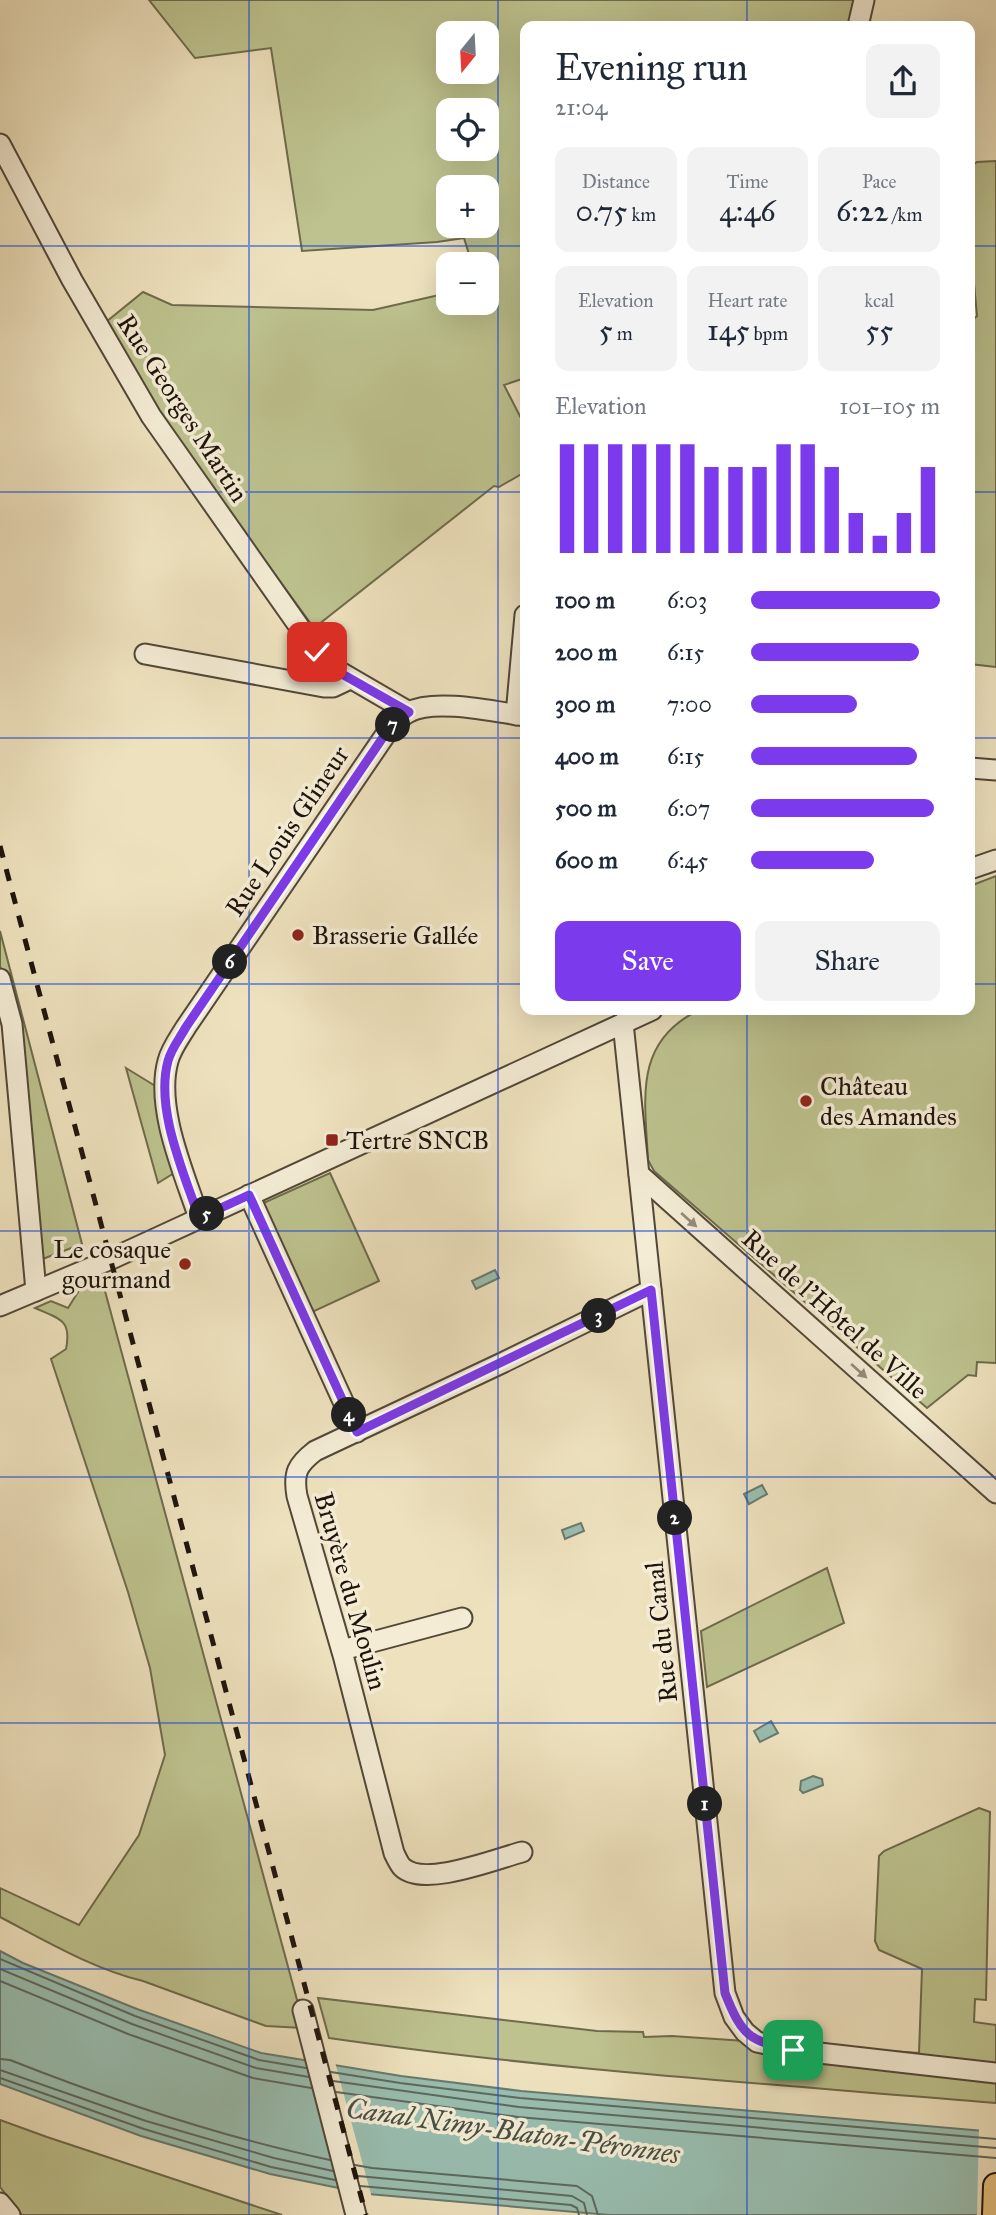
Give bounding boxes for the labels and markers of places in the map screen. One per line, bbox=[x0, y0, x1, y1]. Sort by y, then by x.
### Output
pin bbox=[287, 622, 347, 682]
pin: 7 bbox=[376, 708, 410, 742]
place label: Brasserie Gallée bbox=[312, 919, 479, 951]
marker: Brasserie Gallée bbox=[290, 927, 306, 943]
pin: 6 bbox=[212, 944, 247, 979]
place label: Château des Amandes bbox=[820, 1070, 957, 1132]
marker: Château des Amandes bbox=[798, 1093, 814, 1109]
place label: Tertre SNCB bbox=[346, 1124, 489, 1156]
marker: Tertre SNCB bbox=[324, 1132, 340, 1148]
pin: 5 bbox=[190, 1196, 224, 1232]
place label: Le cosaque gourmand bbox=[54, 1233, 171, 1295]
marker: Le cosaque gourmand bbox=[177, 1256, 193, 1272]
pin: 3 bbox=[582, 1298, 616, 1334]
pin: 4 bbox=[332, 1398, 366, 1432]
pin: 2 bbox=[658, 1500, 692, 1536]
pin: 1 bbox=[688, 1786, 722, 1822]
pin bbox=[763, 2020, 823, 2080]

